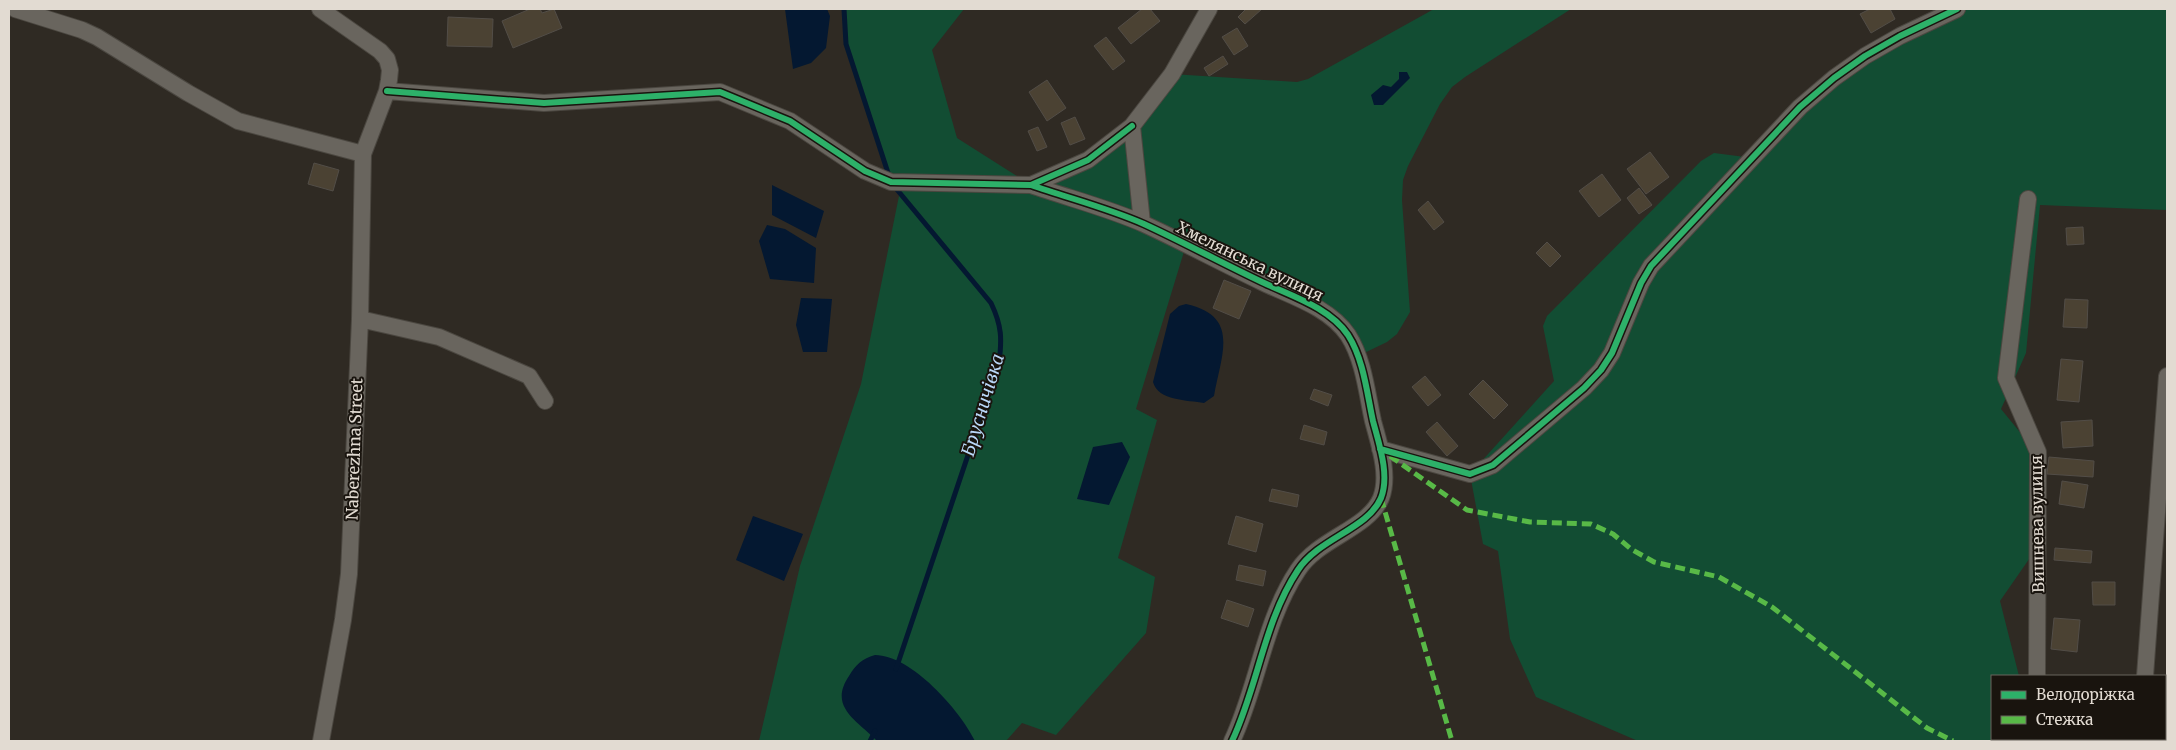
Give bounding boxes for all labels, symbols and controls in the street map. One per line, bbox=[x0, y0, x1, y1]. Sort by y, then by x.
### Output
street label: Хмелянська вулиця bbox=[1173, 217, 1327, 305]
water label: Брусничівка bbox=[956, 351, 1009, 459]
street label: Naberezhna Street bbox=[342, 377, 367, 520]
street label: Вишнева вулиця bbox=[2026, 455, 2048, 593]
legend bbox=[1991, 675, 2166, 740]
text: Велодоріжка bbox=[2036, 685, 2135, 704]
text: Стежка bbox=[2036, 710, 2093, 729]

